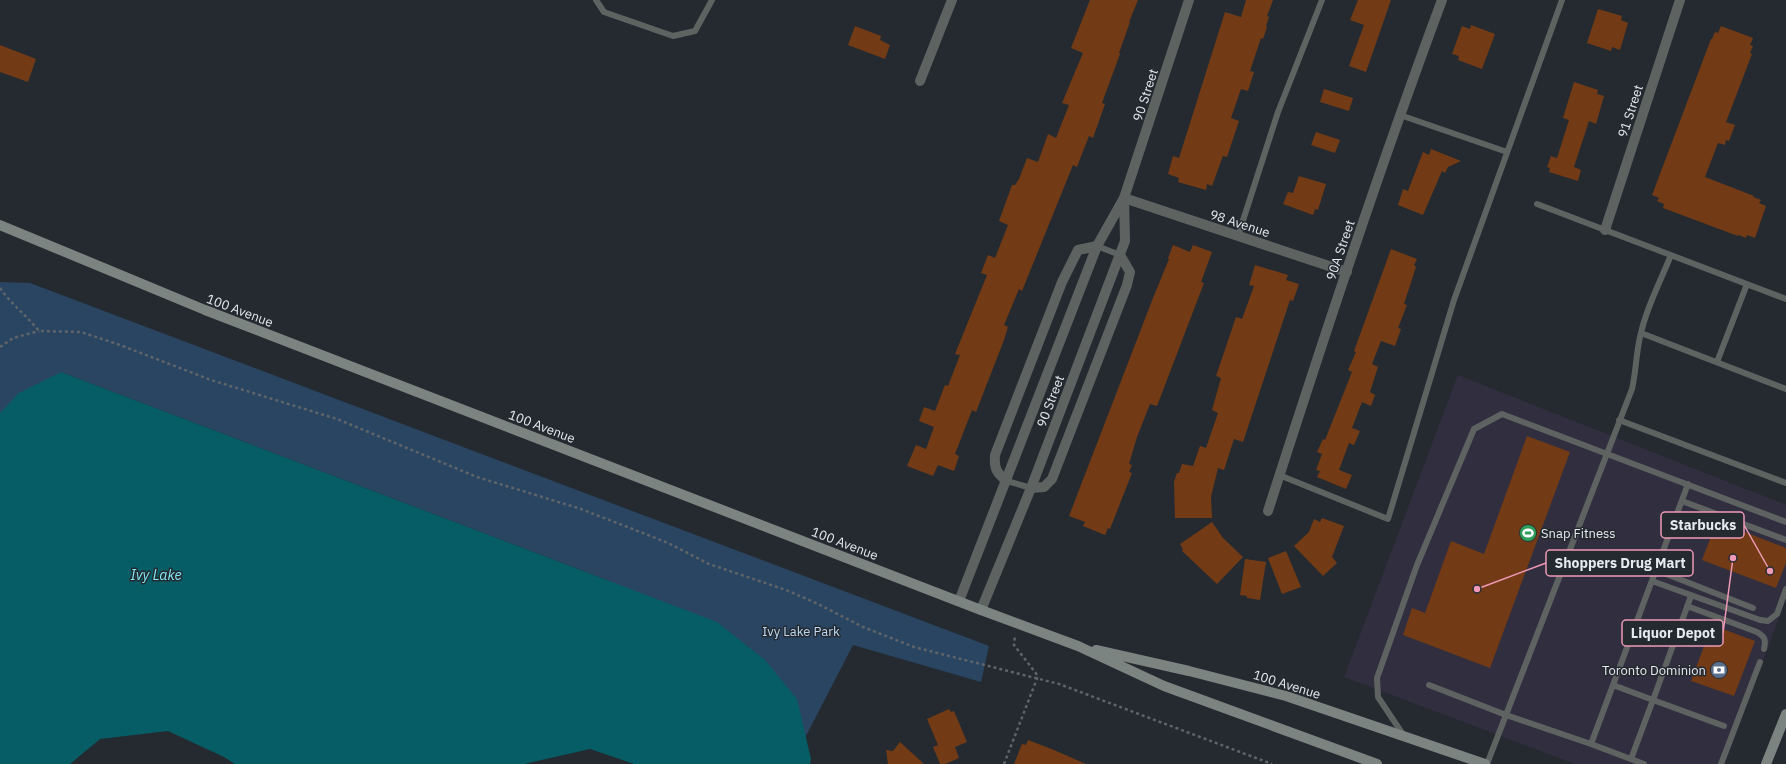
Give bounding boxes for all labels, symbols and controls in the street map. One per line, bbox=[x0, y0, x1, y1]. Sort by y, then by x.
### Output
street label: 90 Street bbox=[1129, 67, 1162, 124]
street label: 91 Street bbox=[1614, 83, 1647, 140]
street label: 98 Avenue bbox=[1208, 206, 1272, 241]
street label: 90A Street bbox=[1322, 218, 1359, 283]
street label: 100 Avenue bbox=[204, 290, 275, 331]
street label: 90 Street bbox=[1033, 373, 1068, 430]
street label: 100 Avenue bbox=[506, 406, 577, 447]
callout: Starbucks bbox=[1661, 512, 1744, 538]
text: Starbucks bbox=[1670, 516, 1736, 534]
street label: 100 Avenue bbox=[809, 523, 880, 564]
sports icon: Snap Fitness bbox=[1518, 523, 1538, 543]
place label: Snap Fitness bbox=[1541, 525, 1616, 542]
callout: Shoppers Drug Mart bbox=[1546, 550, 1693, 576]
text: Shoppers Drug Mart bbox=[1554, 554, 1686, 572]
water label: Ivy Lake bbox=[130, 566, 182, 584]
callout: Liquor Depot bbox=[1622, 620, 1723, 646]
park label: Ivy Lake Park bbox=[762, 623, 840, 640]
text: Liquor Depot bbox=[1631, 624, 1715, 642]
bank icon: Toronto Dominion bbox=[1709, 660, 1729, 680]
place label: Toronto Dominion bbox=[1602, 662, 1706, 679]
street label: 100 Avenue bbox=[1251, 666, 1323, 703]

